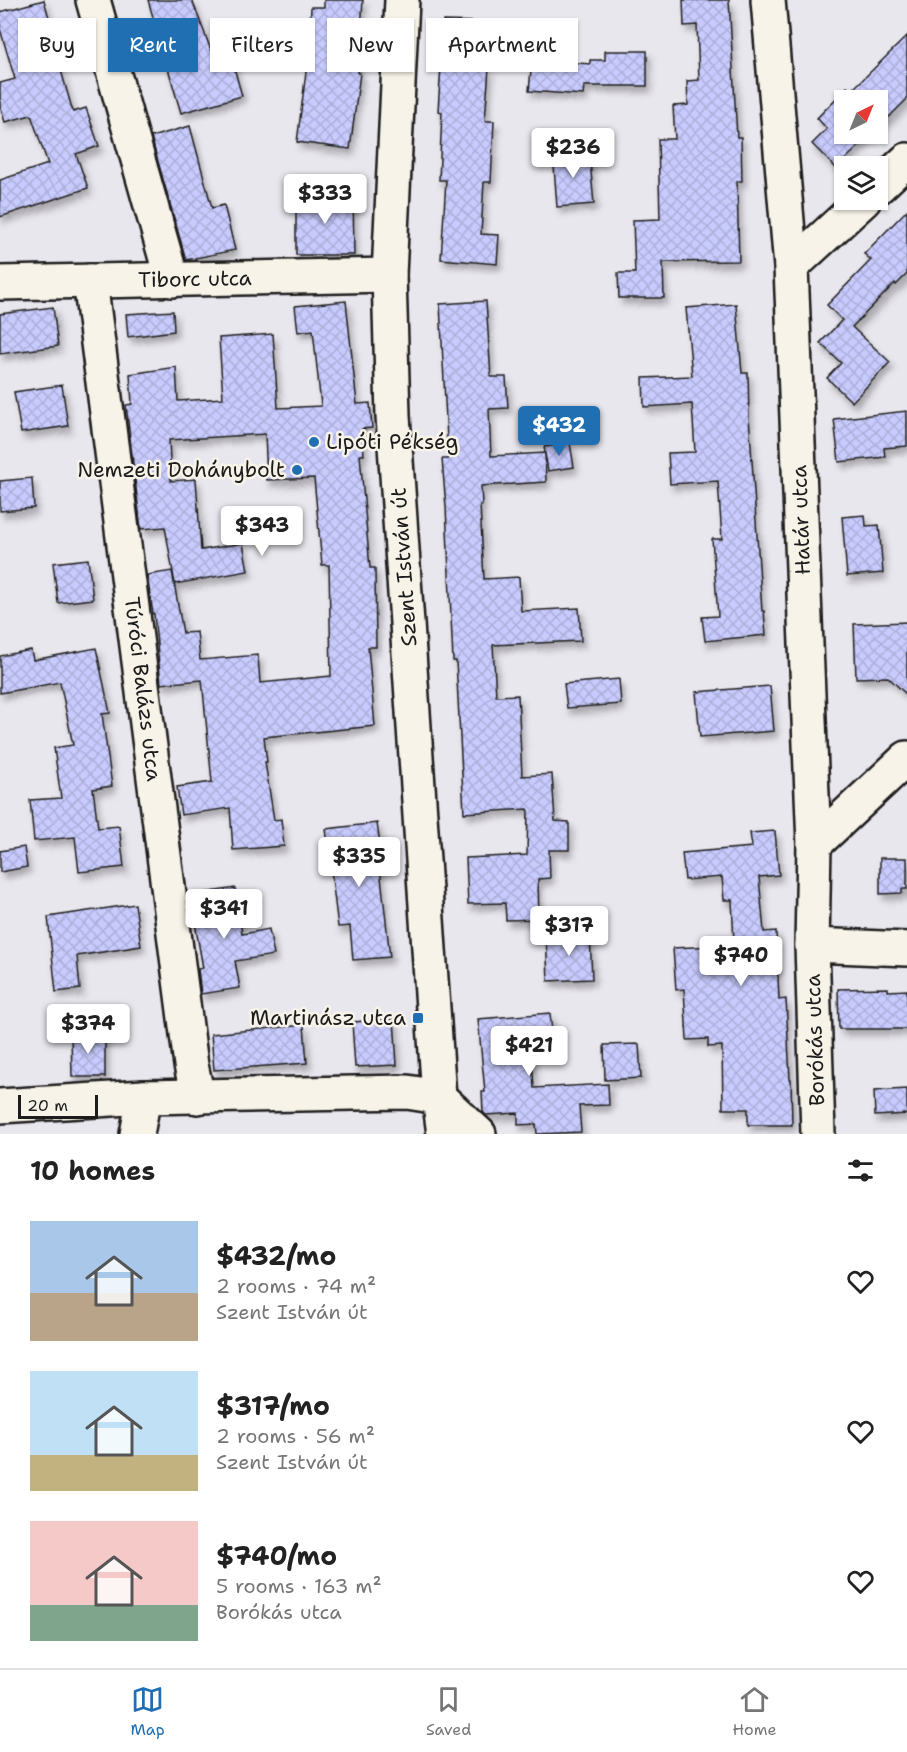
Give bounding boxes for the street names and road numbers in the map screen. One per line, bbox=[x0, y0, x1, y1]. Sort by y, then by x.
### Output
street label: Tiborc utca bbox=[138, 264, 252, 294]
street label: Határ utca bbox=[785, 464, 817, 576]
street label: Szent István út bbox=[384, 487, 424, 647]
street label: Túróci Balázs utca bbox=[118, 595, 168, 783]
street label: Borókás utca bbox=[799, 974, 831, 1106]

